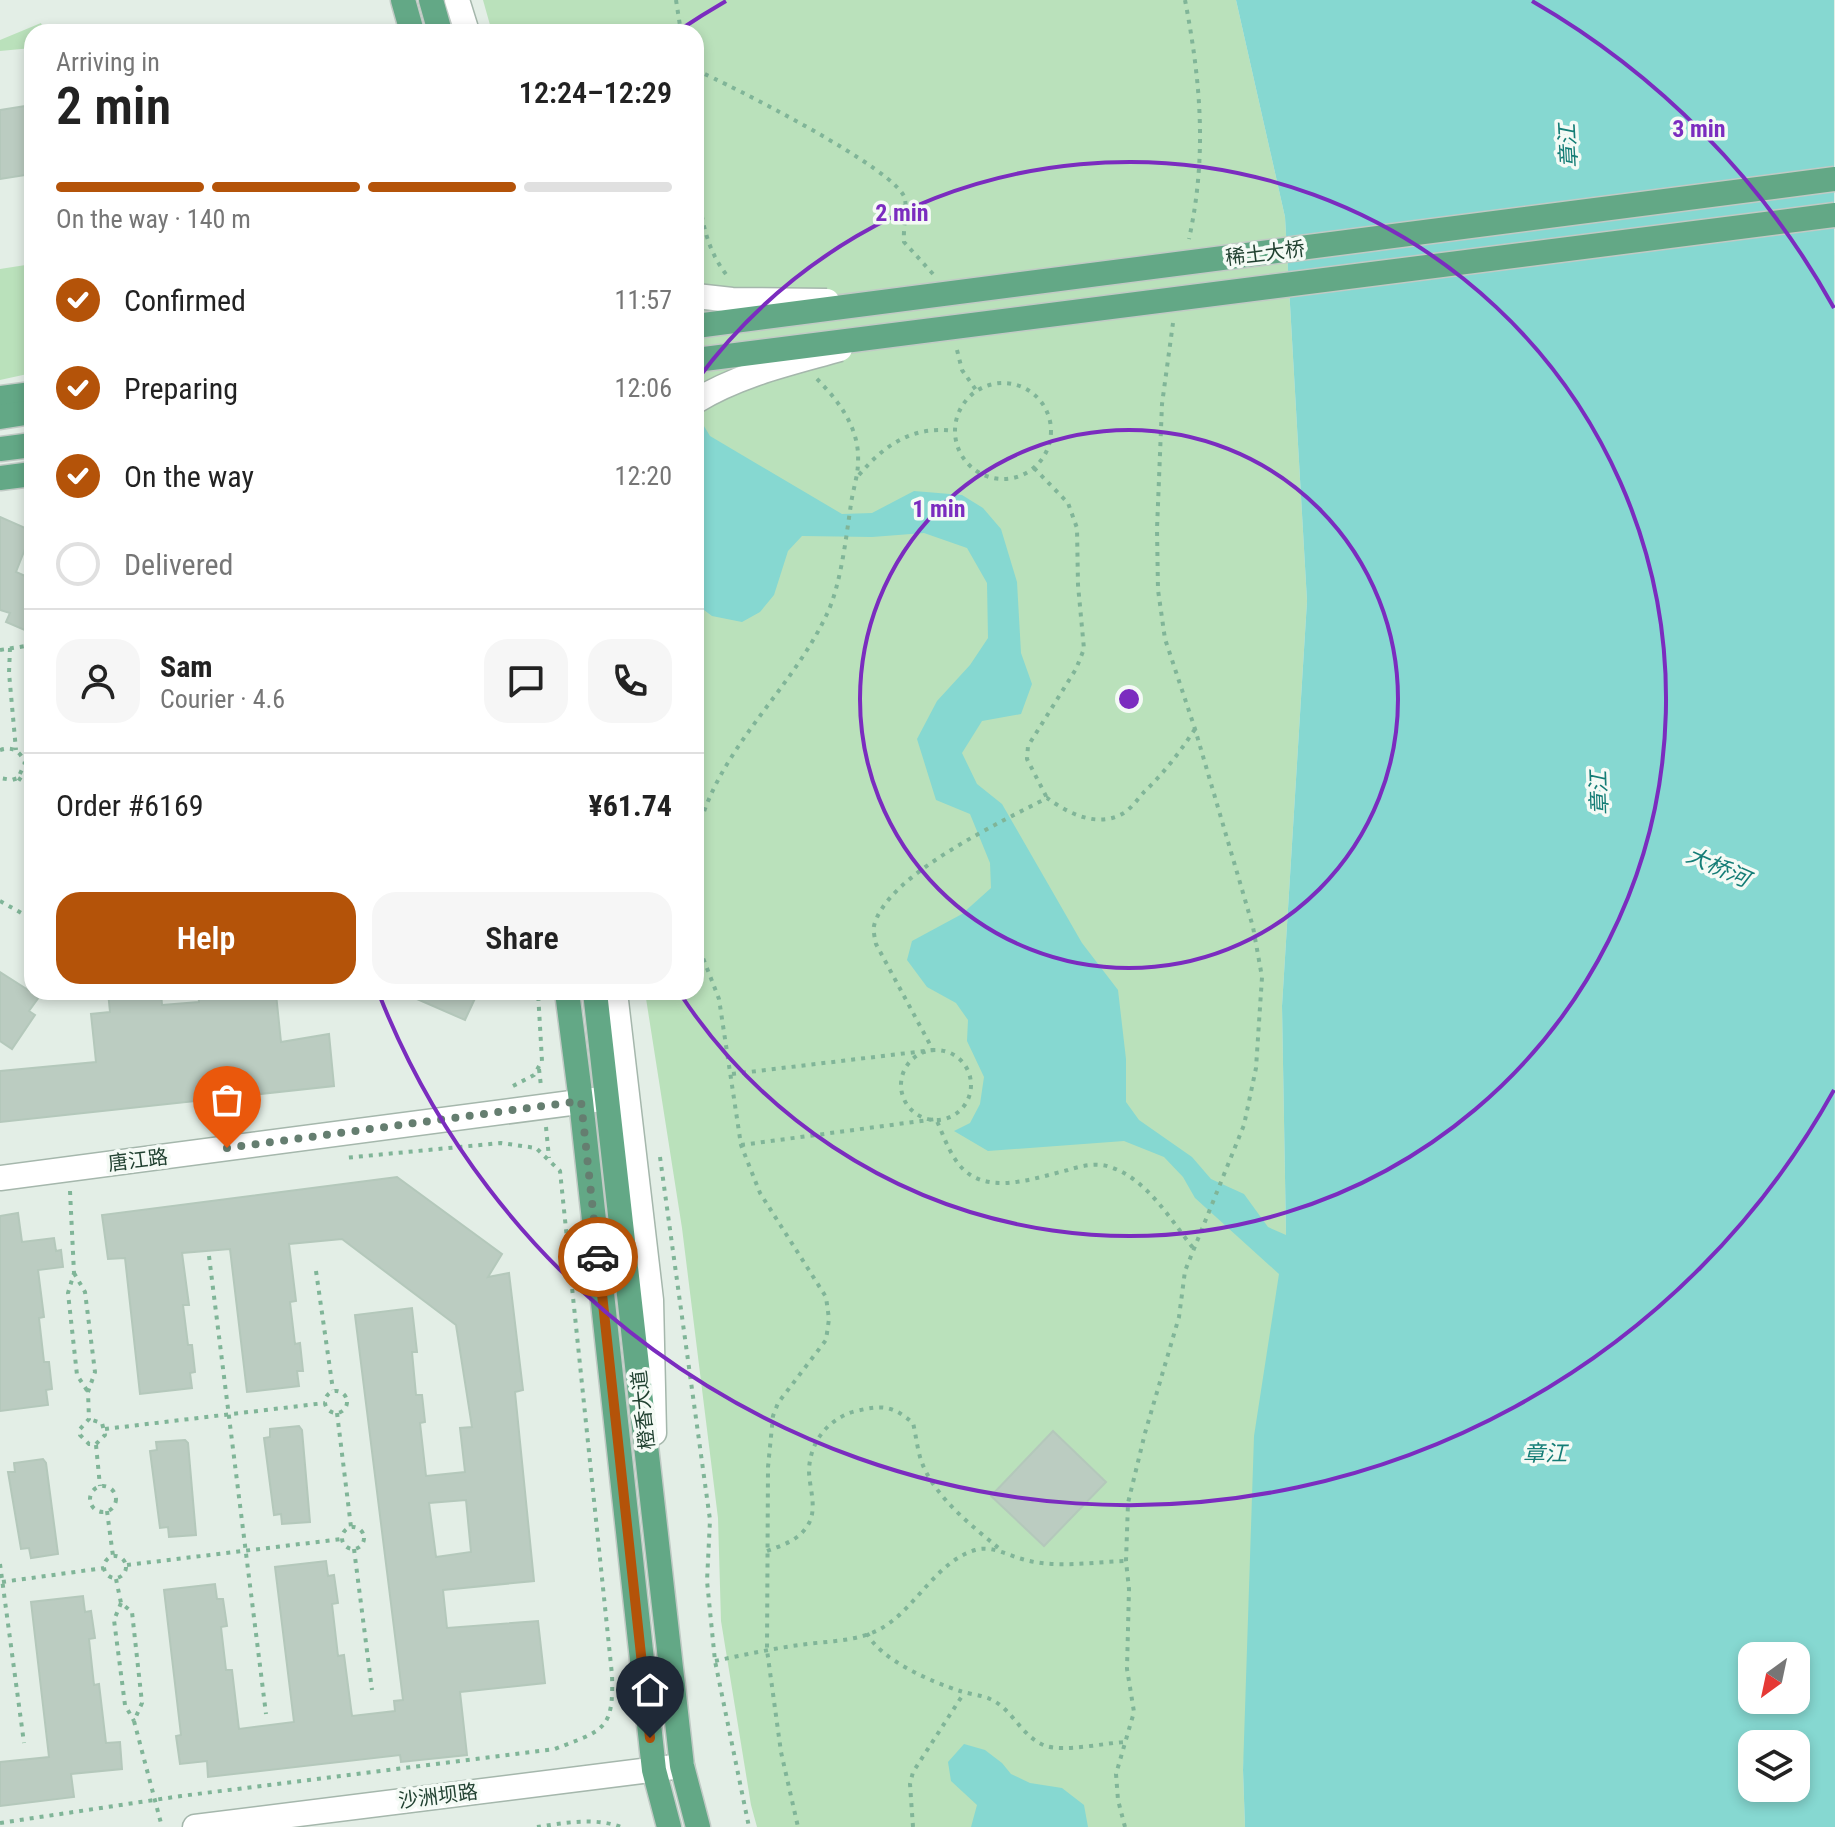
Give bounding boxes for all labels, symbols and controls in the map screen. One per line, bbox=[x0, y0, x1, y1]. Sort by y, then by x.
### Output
text: Arriving in bbox=[56, 47, 160, 77]
text: 12:24–12:29 bbox=[519, 75, 672, 110]
text: 2 min bbox=[56, 76, 171, 137]
text: 3 min bbox=[1672, 115, 1726, 143]
water label: 章江 bbox=[1554, 121, 1582, 169]
text: 2 min bbox=[875, 199, 929, 227]
text: On the way · 140 m bbox=[56, 204, 251, 234]
street label: 稀土大桥 bbox=[1224, 236, 1306, 270]
icon: check bbox=[56, 278, 100, 322]
text: Confirmed bbox=[124, 283, 246, 318]
text: 11:57 bbox=[615, 285, 672, 315]
icon: check bbox=[56, 366, 100, 410]
text: Preparing bbox=[124, 371, 238, 406]
text: 12:06 bbox=[615, 373, 672, 403]
icon: check bbox=[56, 454, 100, 498]
text: On the way bbox=[124, 459, 254, 494]
text: 12:20 bbox=[615, 461, 672, 491]
text: 1 min bbox=[912, 495, 966, 523]
text: Delivered bbox=[124, 547, 233, 582]
button: person bbox=[56, 639, 140, 723]
button: chat bbox=[484, 639, 568, 723]
button: phone bbox=[588, 639, 672, 723]
text: Sam bbox=[160, 649, 213, 684]
text: Courier · 4.6 bbox=[160, 684, 285, 714]
centre of rings bbox=[1115, 685, 1143, 713]
water label: 章江 bbox=[1586, 769, 1612, 815]
text: Order #6169 bbox=[56, 788, 204, 823]
text: ¥61.74 bbox=[588, 788, 672, 823]
water label: 大桥河 bbox=[1683, 842, 1757, 893]
button: Help bbox=[56, 892, 356, 984]
button: Share bbox=[372, 892, 672, 984]
pin bbox=[193, 1066, 261, 1148]
icon: bag bbox=[205, 1078, 249, 1122]
street label: 唐江路 bbox=[107, 1144, 169, 1176]
courier bbox=[558, 1217, 638, 1297]
icon: car bbox=[576, 1235, 620, 1279]
street label: 橙香大道 bbox=[627, 1369, 659, 1451]
water label: 章江 bbox=[1523, 1441, 1569, 1466]
north arrow bbox=[1738, 1642, 1810, 1714]
map controls bbox=[1738, 1642, 1810, 1802]
pin bbox=[616, 1656, 684, 1738]
icon: home bbox=[628, 1668, 672, 1712]
button: layers bbox=[1738, 1730, 1810, 1802]
street label: 沙洲坝路 bbox=[397, 1779, 479, 1813]

